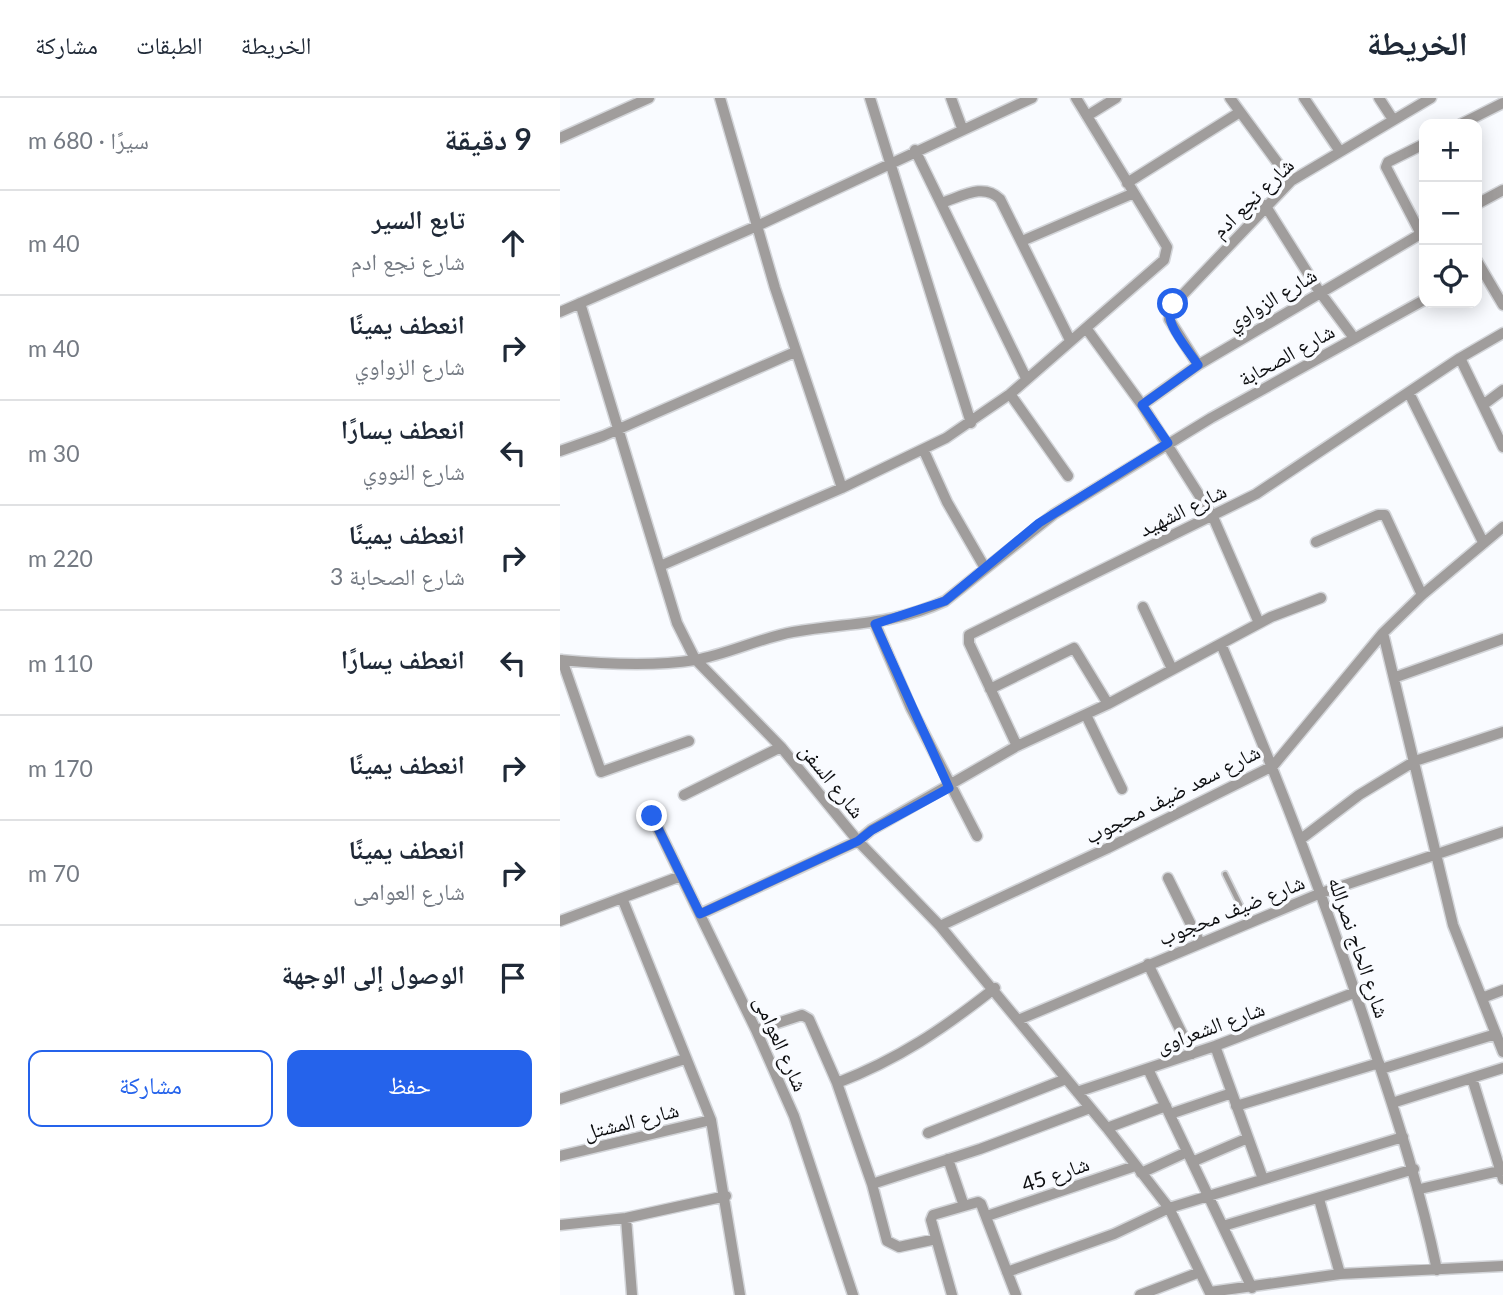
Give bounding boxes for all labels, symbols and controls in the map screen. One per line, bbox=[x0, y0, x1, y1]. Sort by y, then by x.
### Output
text: الخريطة bbox=[1367, 22, 1468, 62]
text: مشاركة bbox=[35, 30, 98, 59]
text: الطبقات bbox=[136, 30, 203, 59]
text: الخريطة bbox=[241, 30, 311, 59]
map controls bbox=[1419, 119, 1482, 308]
button: + bbox=[1419, 119, 1482, 182]
text: 9 دقيقة bbox=[444, 120, 532, 156]
text: سيرًا · 680 m bbox=[28, 126, 149, 154]
street label: شارع نجع ادم bbox=[1206, 152, 1300, 244]
button: − bbox=[1419, 182, 1482, 245]
text: تابع السير bbox=[372, 203, 465, 235]
icon: ahead bbox=[494, 224, 532, 262]
text: 40 m bbox=[28, 229, 80, 257]
button: locate bbox=[1419, 245, 1482, 308]
text: شارع نجع ادم bbox=[351, 247, 465, 275]
street label: شارع الزواوي bbox=[1221, 261, 1323, 339]
route start bbox=[1157, 288, 1188, 319]
text: انعطف يمينًا bbox=[348, 308, 465, 340]
street label: شارع الصحابة bbox=[1234, 317, 1339, 392]
icon: right bbox=[494, 329, 532, 367]
text: 40 m bbox=[28, 334, 80, 362]
text: شارع الزواوي bbox=[355, 352, 465, 380]
text: انعطف يسارًا bbox=[341, 413, 465, 445]
icon: left bbox=[494, 434, 532, 472]
text: 30 m bbox=[28, 439, 80, 467]
text: شارع النووي bbox=[363, 457, 465, 485]
street label: شارع الشهيد bbox=[1134, 477, 1231, 543]
text: انعطف يمينًا bbox=[348, 518, 465, 550]
icon: right bbox=[494, 539, 532, 577]
text: 220 m bbox=[28, 544, 93, 572]
text: شارع الصحابة 3 bbox=[330, 562, 465, 590]
text: انعطف يسارًا bbox=[341, 643, 465, 675]
icon: left bbox=[494, 644, 532, 682]
text: 110 m bbox=[28, 649, 93, 677]
street label: شارع السفن bbox=[794, 738, 871, 824]
street label: شارع سعد ضيف محجوب bbox=[1080, 738, 1265, 850]
text: انعطف يمينًا bbox=[348, 748, 465, 780]
icon: right bbox=[494, 749, 532, 787]
text: 170 m bbox=[28, 754, 93, 782]
route end bbox=[636, 800, 667, 831]
text: انعطف يمينًا bbox=[348, 833, 465, 865]
icon: right bbox=[494, 854, 532, 892]
text: 70 m bbox=[28, 859, 80, 887]
street label: شارع ضيف محجوب bbox=[1154, 868, 1309, 952]
street label: شارع الحاج نصرالله bbox=[1322, 873, 1396, 1021]
text: شارع العوامى bbox=[353, 877, 465, 905]
text: الوصول إلى الوجهة bbox=[281, 958, 465, 990]
icon: arrive bbox=[494, 959, 532, 997]
street label: شارع العوامى bbox=[748, 991, 814, 1096]
street label: شارع الشعراوى bbox=[1152, 995, 1268, 1059]
button: مشاركة bbox=[28, 1050, 273, 1127]
button: حفظ bbox=[287, 1050, 532, 1127]
street label: شارع المشتل bbox=[581, 1096, 682, 1146]
street label: شارع 45 bbox=[1018, 1150, 1093, 1198]

